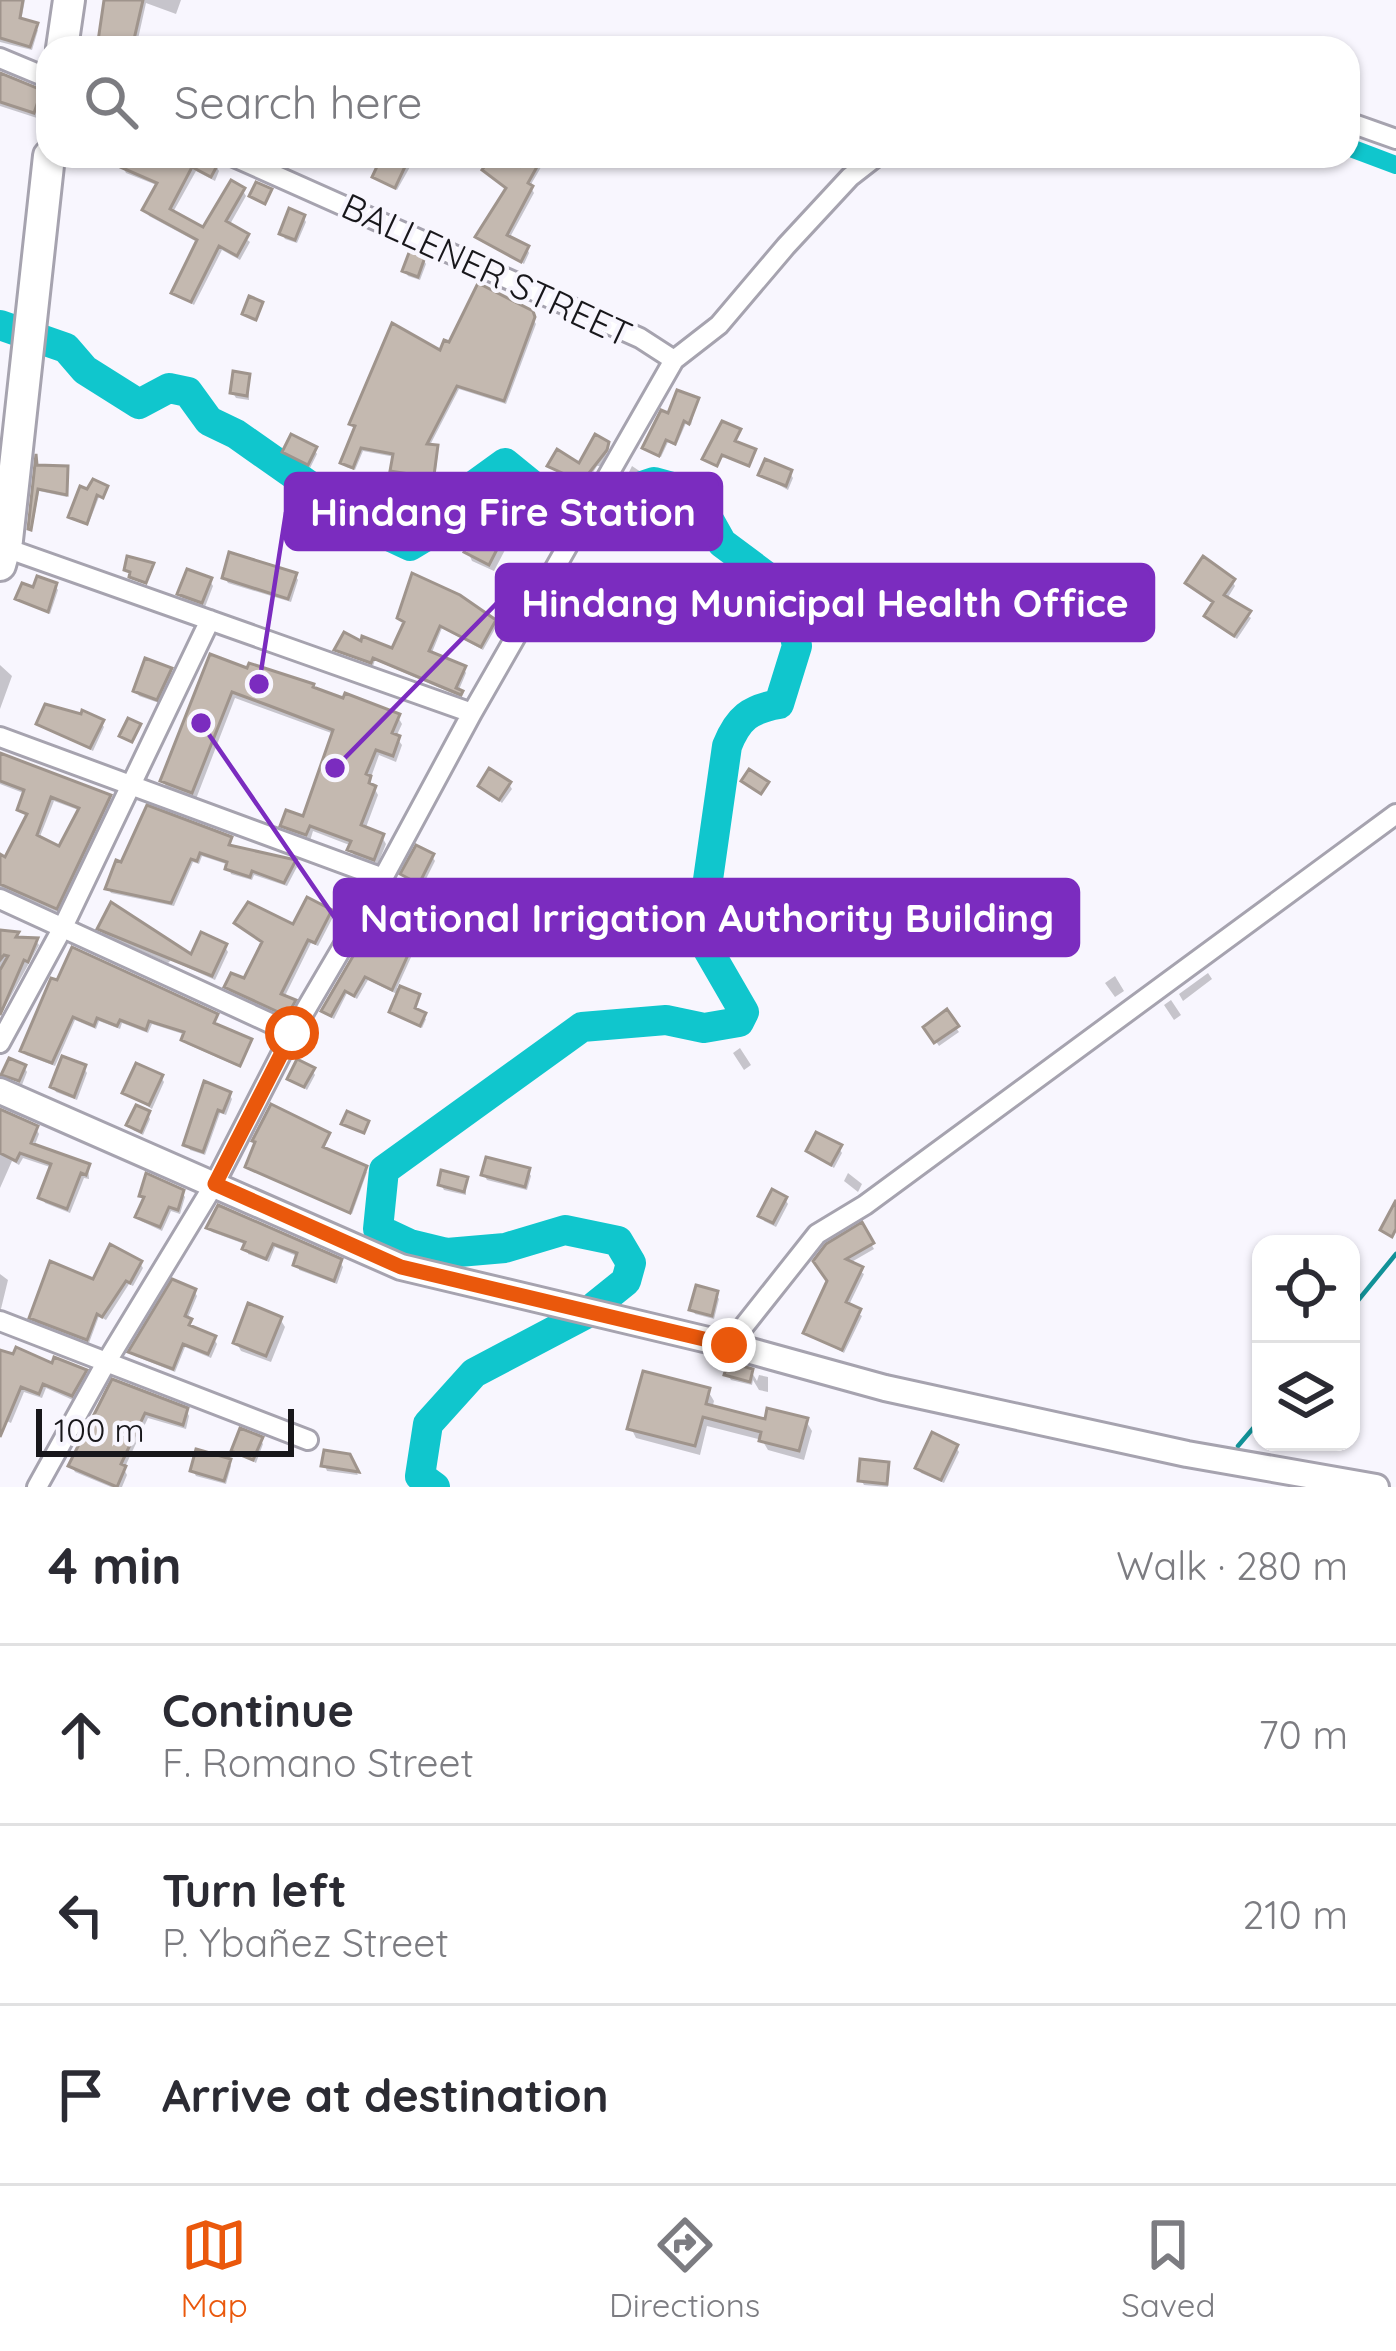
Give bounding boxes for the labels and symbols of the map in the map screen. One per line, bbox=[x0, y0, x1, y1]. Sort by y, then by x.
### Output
street label: BALLENER STREET bbox=[335, 183, 639, 356]
callout: Hindang Fire Station bbox=[286, 474, 721, 549]
text: Hindang Fire Station bbox=[310, 487, 696, 536]
callout: Hindang Municipal Health Office bbox=[497, 565, 1153, 640]
text: Hindang Municipal Health Office bbox=[521, 578, 1129, 627]
callout: National Irrigation Authority Building bbox=[335, 880, 1078, 955]
text: National Irrigation Authority Building bbox=[360, 893, 1054, 942]
route start bbox=[265, 1006, 319, 1060]
route end bbox=[702, 1318, 756, 1372]
scale bar bbox=[36, 1403, 294, 1456]

